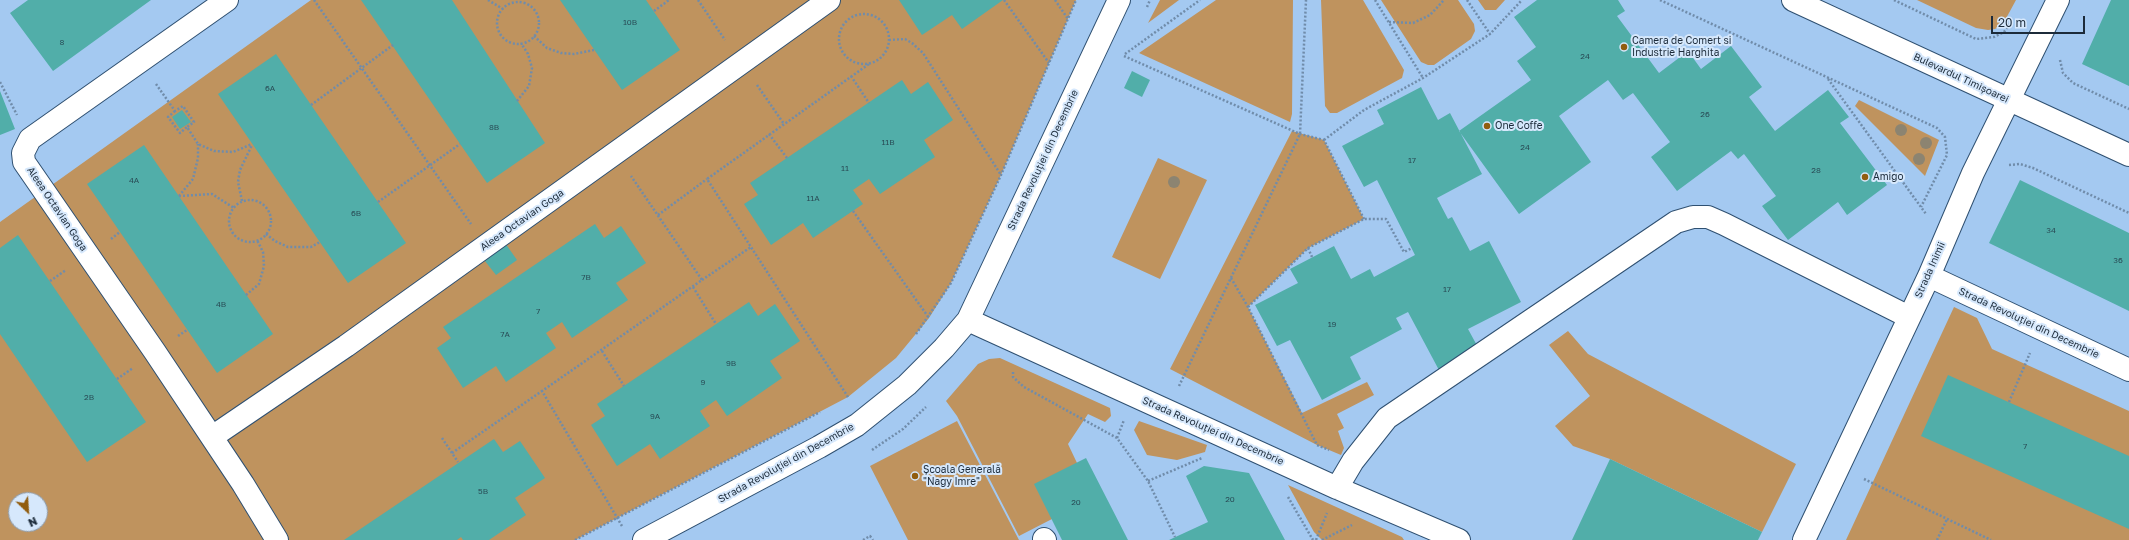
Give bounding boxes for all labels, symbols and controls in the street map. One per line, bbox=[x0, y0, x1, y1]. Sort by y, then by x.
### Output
scale bar bbox=[1993, 8, 2087, 34]
text: 20 m bbox=[1998, 15, 2026, 30]
house number: 10B bbox=[623, 17, 637, 27]
place label: Camera de Comert si Industrie Harghita bbox=[1632, 35, 1732, 58]
house number: 8 bbox=[60, 37, 64, 47]
marker: Camera de Comert si Industrie Harghita bbox=[1619, 42, 1629, 52]
house number: 24 bbox=[1580, 51, 1590, 61]
street label: Bulevardul Timișoarei bbox=[1911, 51, 2011, 105]
house number: 6A bbox=[265, 83, 275, 93]
street label: Strada Revoluției din Decembrie bbox=[1005, 88, 1081, 232]
house number: 26 bbox=[1700, 109, 1710, 119]
place label: One Coffe bbox=[1495, 120, 1543, 132]
marker: One Coffe bbox=[1482, 121, 1492, 131]
house number: 8B bbox=[489, 122, 499, 132]
house number: 11B bbox=[881, 137, 895, 147]
house number: 24 bbox=[1520, 142, 1530, 152]
house number: 17 bbox=[1408, 155, 1416, 165]
house number: 11 bbox=[841, 163, 849, 173]
street label: Aleea Octavian Goga bbox=[24, 165, 90, 253]
house number: 28 bbox=[1811, 165, 1821, 175]
place label: Amigo bbox=[1873, 171, 1903, 183]
marker: Amigo bbox=[1860, 172, 1870, 182]
house number: 4A bbox=[129, 175, 139, 185]
street label: Aleea Octavian Goga bbox=[478, 187, 566, 253]
house number: 11A bbox=[806, 193, 820, 203]
house number: 6B bbox=[351, 208, 361, 218]
house number: 34 bbox=[2046, 225, 2056, 235]
street label: Strada Inimii bbox=[1912, 240, 1948, 300]
house number: 36 bbox=[2113, 255, 2123, 265]
house number: 7B bbox=[581, 272, 591, 282]
house number: 17 bbox=[1443, 284, 1451, 294]
street label: Strada Revoluției din Decembrie bbox=[1957, 285, 2101, 361]
house number: 4B bbox=[216, 299, 226, 309]
house number: 7 bbox=[536, 306, 540, 316]
house number: 19 bbox=[1328, 319, 1336, 329]
house number: 7A bbox=[500, 329, 510, 339]
house number: 9B bbox=[726, 358, 736, 368]
house number: 9 bbox=[701, 377, 705, 387]
house number: 2B bbox=[84, 392, 94, 402]
street label: Strada Revoluției din Decembrie bbox=[1140, 394, 1286, 468]
house number: 9A bbox=[650, 411, 660, 421]
street label: Strada Revoluției din Decembrie bbox=[716, 421, 856, 505]
house number: 7 bbox=[2023, 441, 2027, 451]
place label: Școala Generală "Nagy Imre" bbox=[923, 464, 1001, 488]
marker: Școala Generală "Nagy Imre" bbox=[910, 471, 920, 481]
house number: 5B bbox=[478, 486, 488, 496]
north arrow bbox=[8, 492, 48, 532]
house number: 20 bbox=[1225, 494, 1235, 504]
house number: 20 bbox=[1071, 497, 1081, 507]
text: N bbox=[26, 515, 39, 530]

